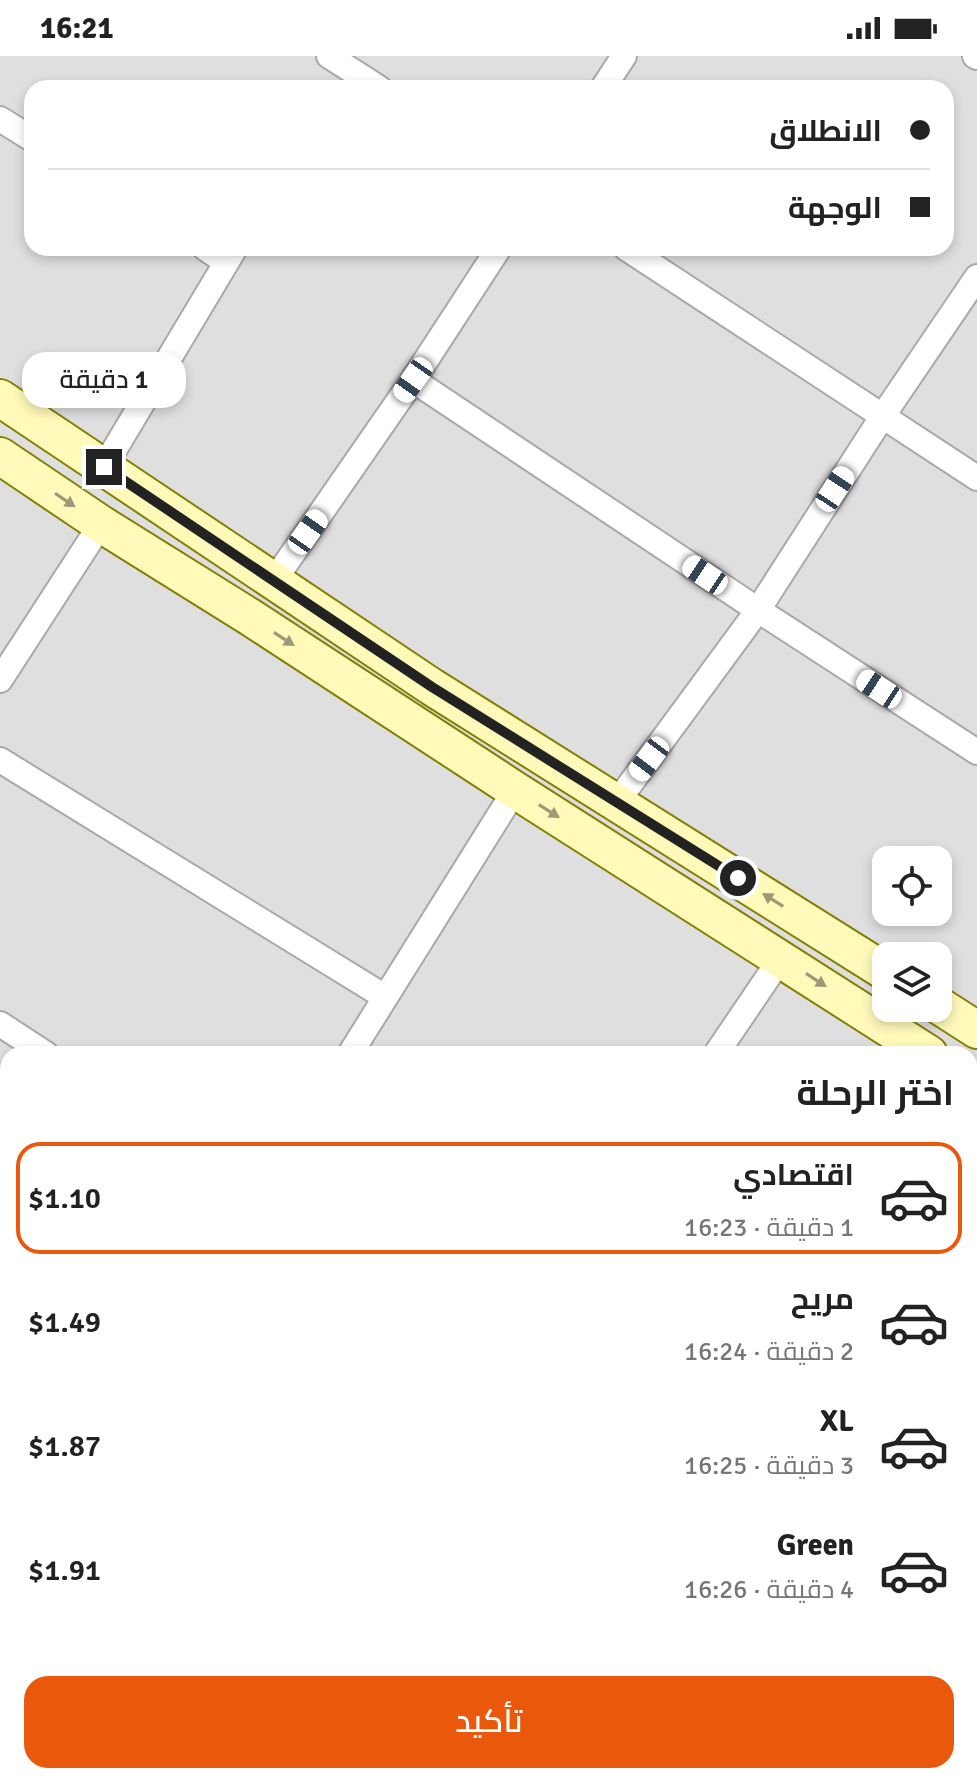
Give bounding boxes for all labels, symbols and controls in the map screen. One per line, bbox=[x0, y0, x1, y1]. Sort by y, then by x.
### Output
text: 16:21 bbox=[40, 10, 114, 47]
text: الانطلاق bbox=[769, 113, 882, 150]
text: الوجهة bbox=[788, 190, 882, 227]
callout: 1 دقيقة bbox=[22, 351, 186, 407]
car bbox=[389, 353, 437, 407]
text: 1 دقيقة bbox=[59, 364, 149, 396]
route end bbox=[86, 449, 122, 485]
car bbox=[812, 462, 858, 516]
one-way arrow bbox=[54, 492, 75, 507]
car bbox=[284, 505, 332, 559]
car bbox=[678, 552, 732, 598]
one-way arrow bbox=[273, 631, 295, 646]
car bbox=[852, 666, 906, 712]
car bbox=[625, 733, 673, 785]
one-way arrow bbox=[538, 804, 560, 818]
map controls bbox=[872, 846, 952, 1022]
button: locate bbox=[872, 846, 952, 926]
route start bbox=[720, 860, 756, 896]
one-way arrow bbox=[762, 893, 784, 907]
button: layers bbox=[872, 942, 952, 1022]
one-way arrow bbox=[805, 973, 827, 987]
text: اختر الرحلة bbox=[796, 1071, 954, 1116]
text: اقتصادي bbox=[733, 1157, 854, 1194]
icon: car bbox=[878, 1162, 950, 1234]
text: $1.10 bbox=[28, 1180, 101, 1217]
text: 1 دقيقة · 16:23 bbox=[684, 1212, 854, 1244]
text: مريح bbox=[791, 1281, 854, 1318]
icon: car bbox=[878, 1286, 950, 1358]
text: $1.49 bbox=[28, 1304, 101, 1341]
text: 2 دقيقة · 16:24 bbox=[684, 1336, 854, 1368]
text: XL bbox=[820, 1403, 854, 1440]
icon: car bbox=[878, 1410, 950, 1482]
text: $1.87 bbox=[28, 1428, 101, 1465]
text: 3 دقيقة · 16:25 bbox=[684, 1450, 854, 1482]
text: Green bbox=[777, 1527, 854, 1564]
icon: car bbox=[878, 1534, 950, 1606]
text: $1.91 bbox=[28, 1552, 101, 1589]
text: 4 دقيقة · 16:26 bbox=[684, 1574, 854, 1606]
button: تأكيد bbox=[24, 1676, 954, 1768]

